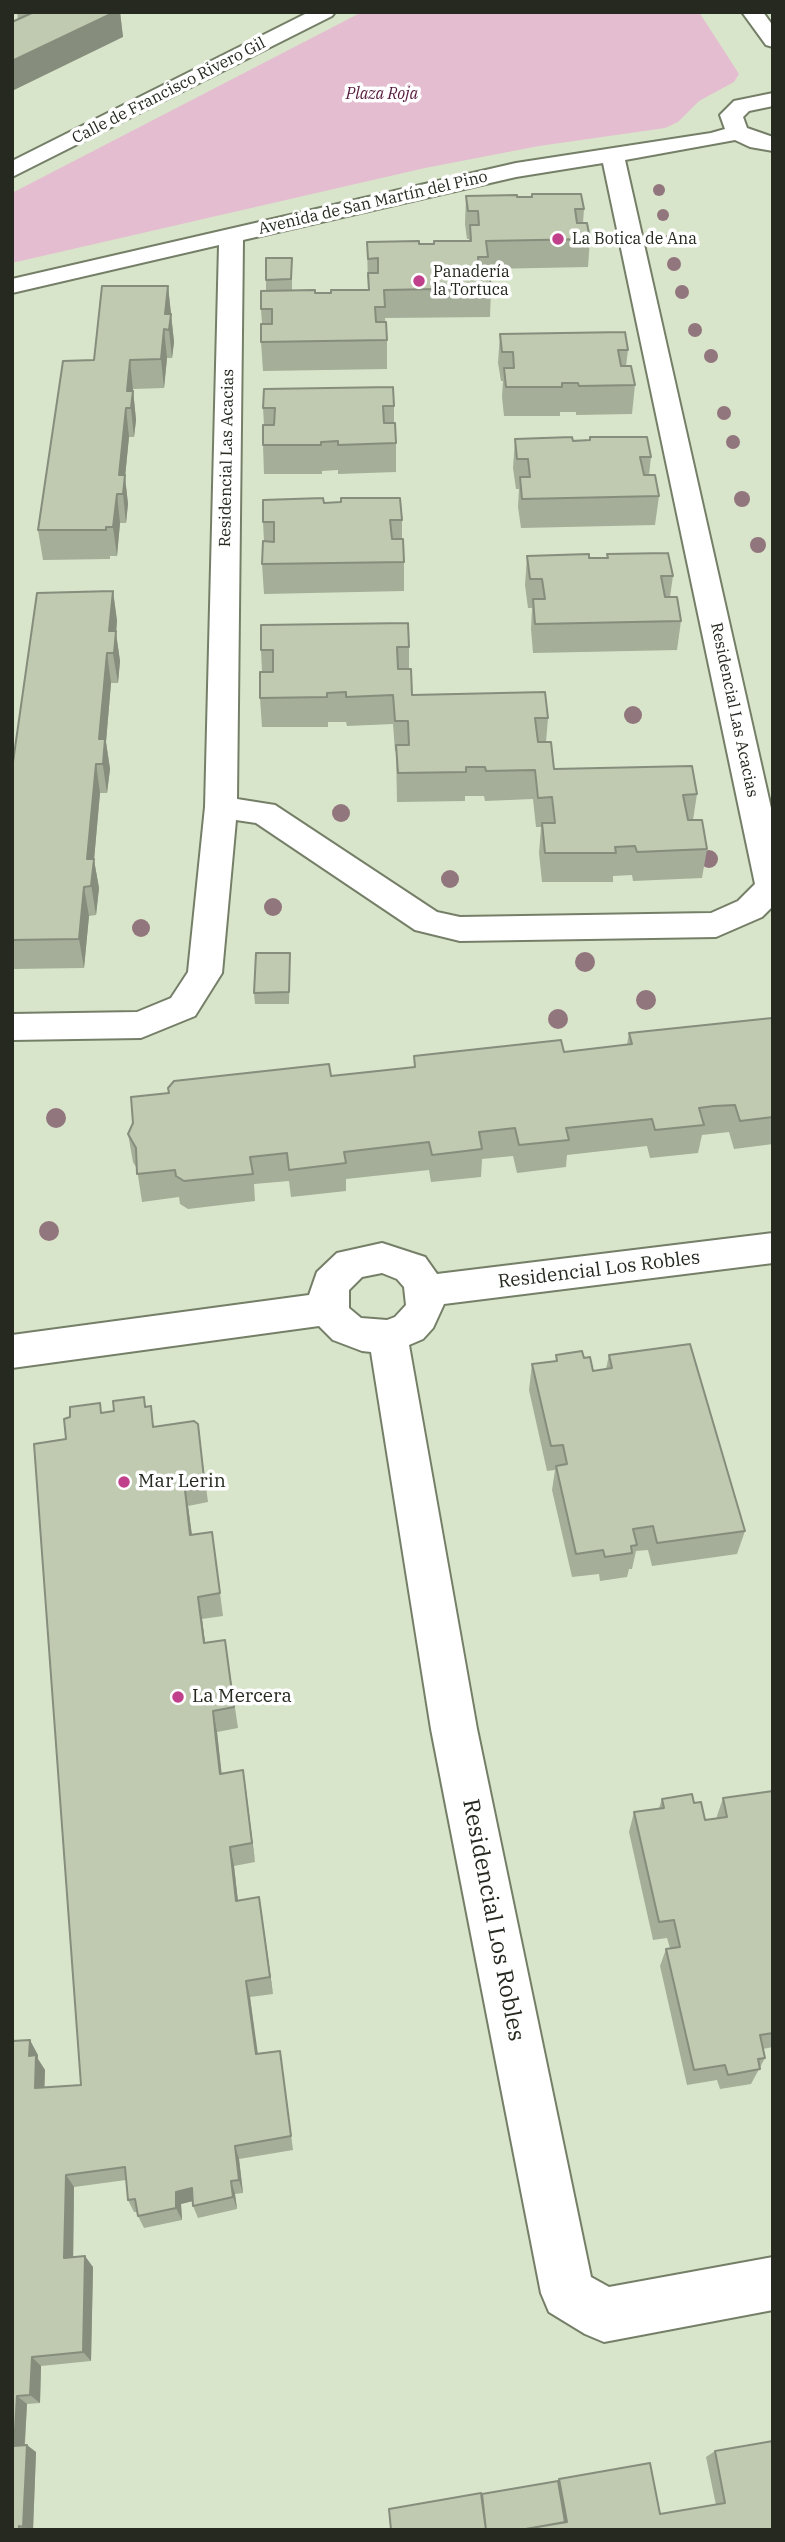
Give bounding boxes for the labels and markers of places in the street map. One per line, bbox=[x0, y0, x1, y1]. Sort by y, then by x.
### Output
place label: La Botica de Ana bbox=[572, 229, 697, 249]
marker: La Botica de Ana bbox=[550, 231, 566, 247]
place label: Panadería la Tortuca bbox=[433, 262, 510, 300]
marker: Panadería la Tortuca bbox=[411, 273, 427, 289]
place label: Mar Lerin bbox=[138, 1471, 226, 1493]
marker: Mar Lerin bbox=[116, 1474, 132, 1490]
place label: La Mercera bbox=[192, 1686, 292, 1708]
marker: La Mercera bbox=[170, 1689, 186, 1705]

